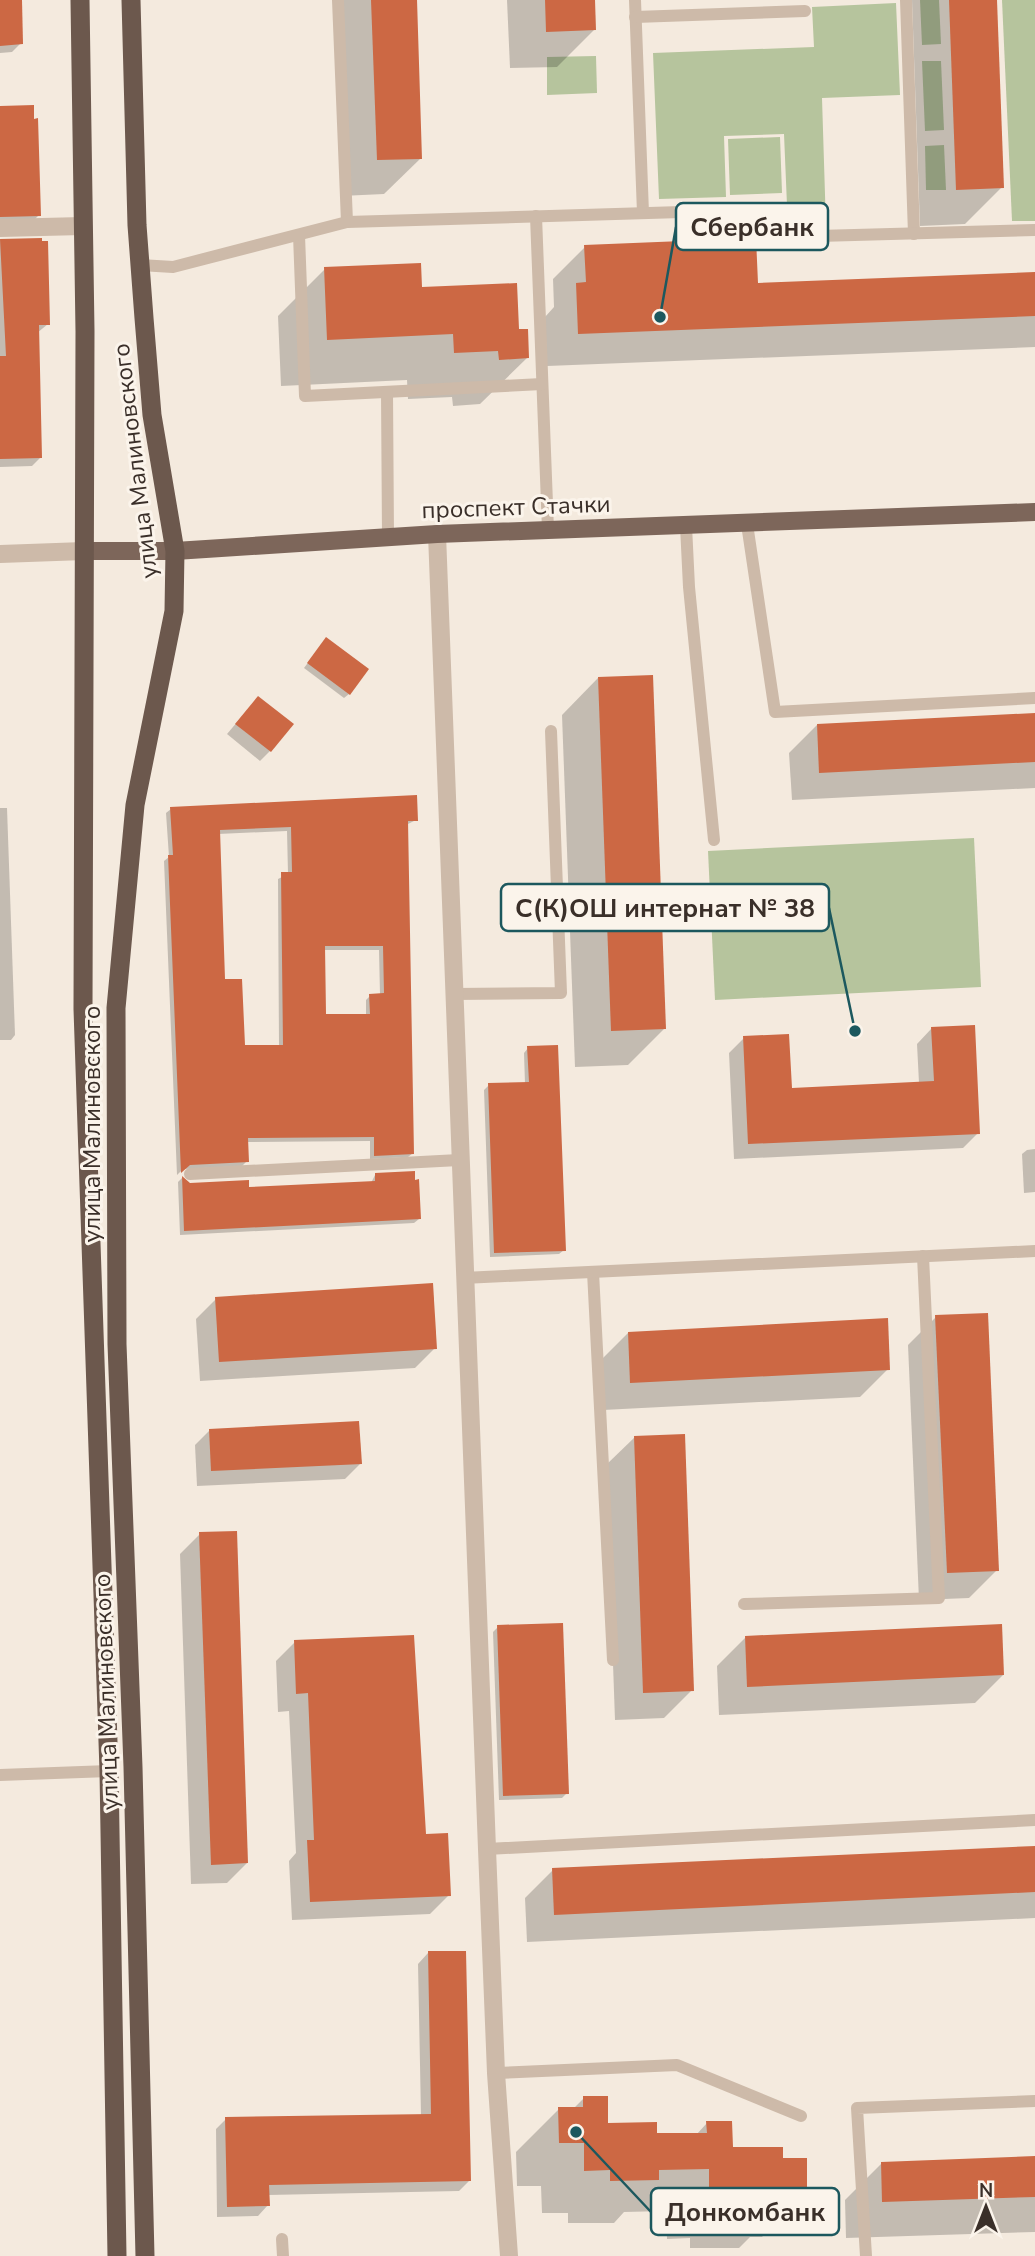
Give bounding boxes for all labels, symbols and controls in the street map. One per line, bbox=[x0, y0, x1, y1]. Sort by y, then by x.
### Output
callout: Сбербанк bbox=[676, 203, 828, 250]
text: Сбербанк bbox=[690, 210, 814, 245]
street label: улица Малиновского bbox=[105, 342, 165, 580]
street label: проспект Стачки bbox=[421, 488, 611, 526]
callout: С(К)ОШ интернат № 38 bbox=[501, 884, 829, 931]
text: С(К)ОШ интернат № 38 bbox=[515, 891, 815, 926]
street label: улица Малиновского bbox=[76, 1006, 108, 1242]
street label: улица Малиновского bbox=[86, 1573, 126, 1811]
north arrow bbox=[951, 2172, 1021, 2242]
text: N bbox=[979, 2178, 993, 2204]
callout: Донкомбанк bbox=[651, 2188, 839, 2235]
text: Донкомбанк bbox=[665, 2195, 825, 2230]

